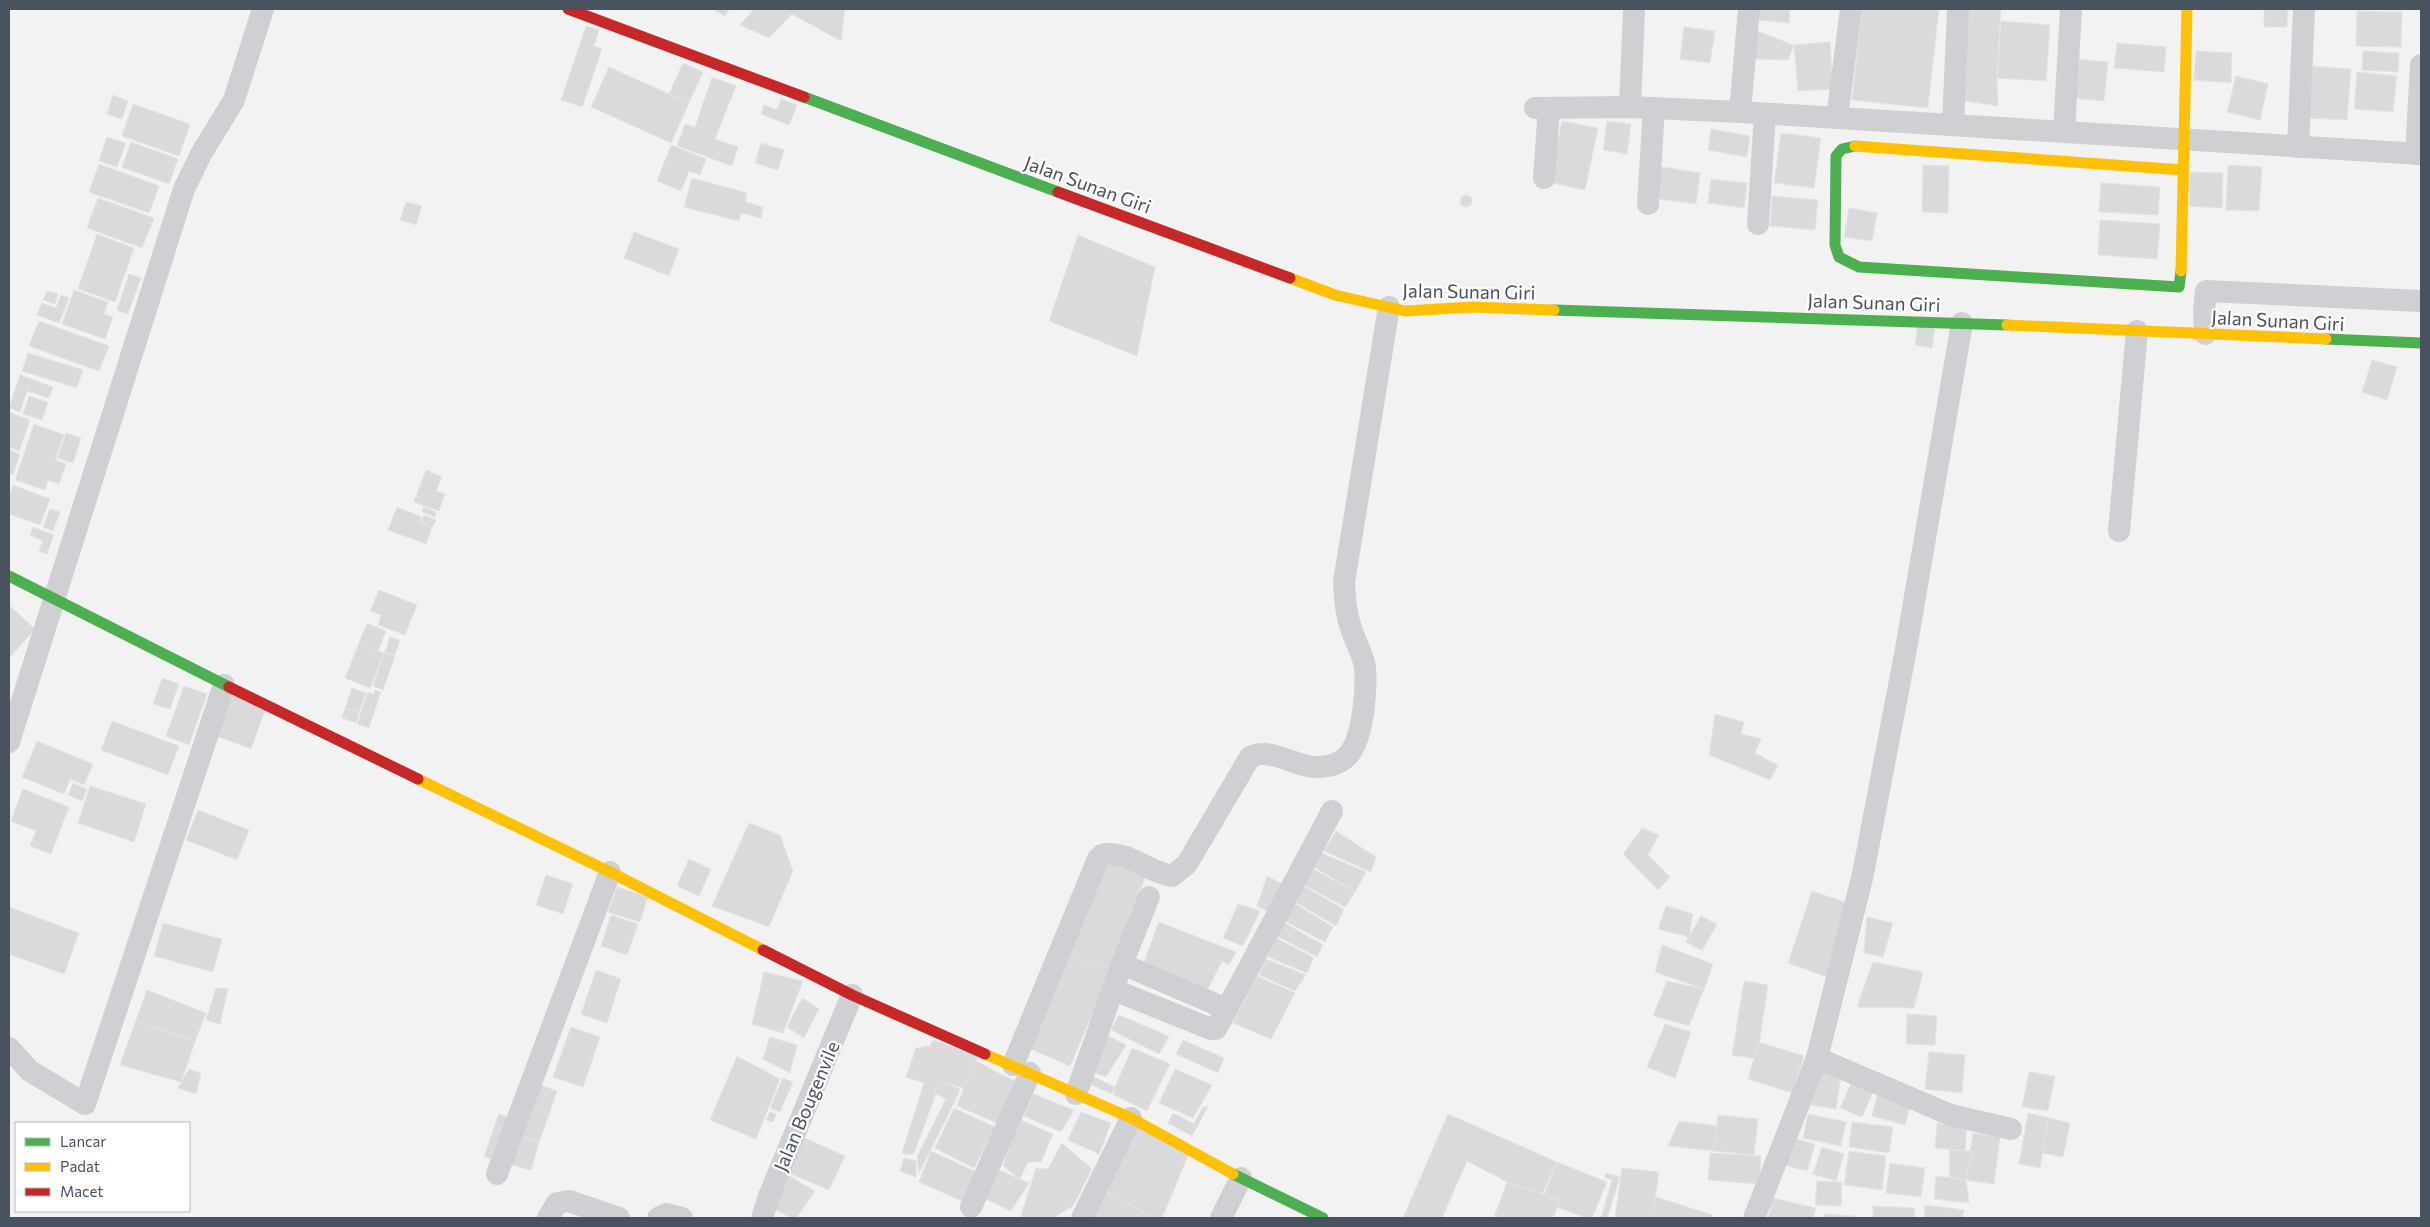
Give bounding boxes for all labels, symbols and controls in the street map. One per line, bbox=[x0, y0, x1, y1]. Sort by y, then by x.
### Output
street label: Jalan Sunan Giri bbox=[1022, 150, 1154, 218]
street label: Jalan Sunan Giri bbox=[1402, 278, 1536, 304]
street label: Jalan Sunan Giri bbox=[1807, 288, 1941, 316]
street label: Jalan Sunan Giri bbox=[2211, 305, 2345, 335]
street label: Jalan Bougenvile bbox=[768, 1037, 844, 1175]
legend bbox=[15, 1122, 190, 1212]
text: Lancar bbox=[60, 1132, 106, 1150]
text: Padat bbox=[60, 1157, 100, 1175]
text: Macet bbox=[60, 1182, 103, 1200]

